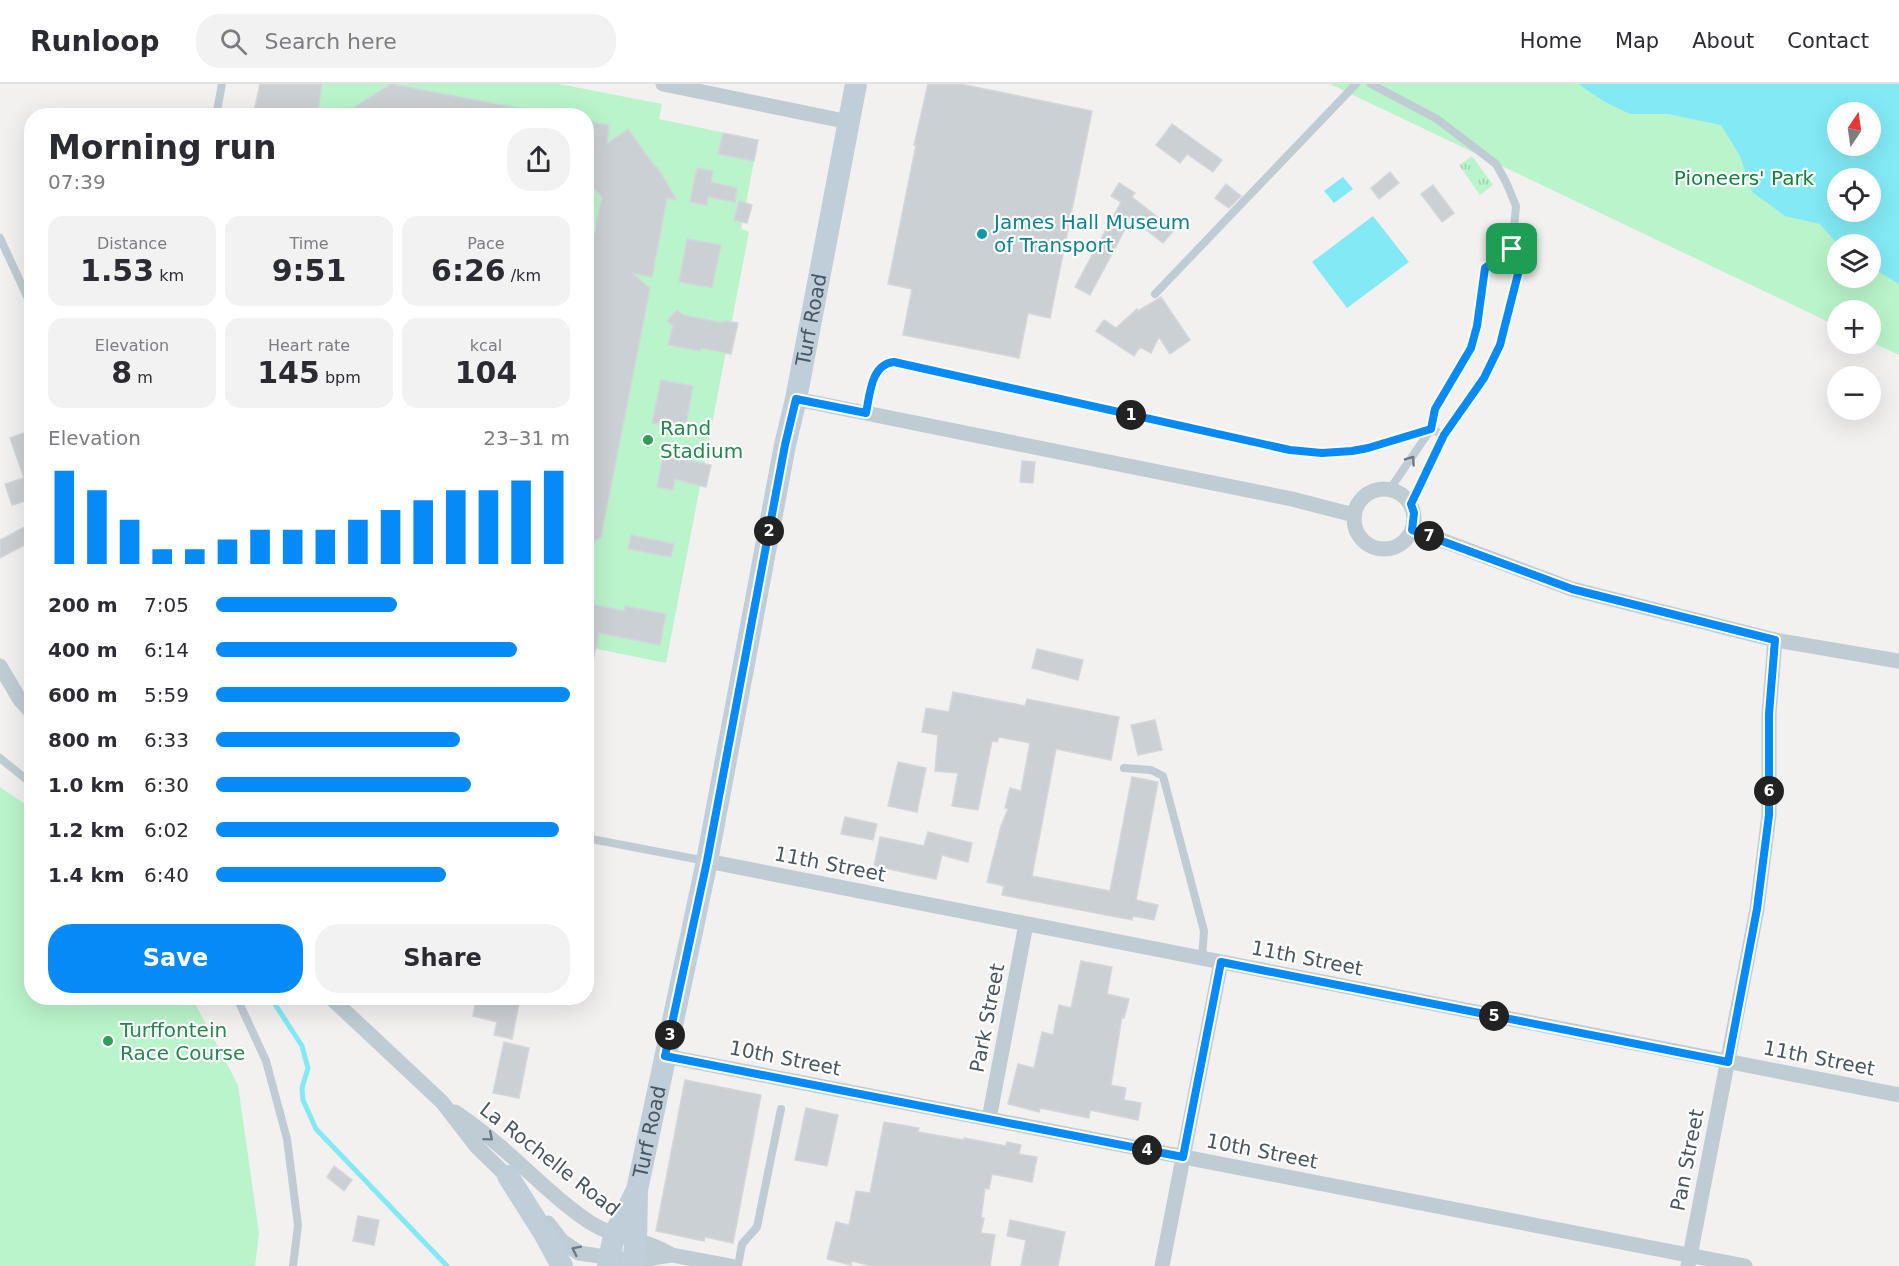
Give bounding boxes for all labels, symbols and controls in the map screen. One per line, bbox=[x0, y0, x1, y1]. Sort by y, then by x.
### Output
search box bbox=[196, 14, 616, 68]
text: Runloop bbox=[30, 25, 160, 58]
icon: search bbox=[217, 25, 250, 58]
text: Search here bbox=[265, 29, 397, 54]
text: Home bbox=[1520, 29, 1582, 53]
text: Map bbox=[1615, 29, 1659, 53]
text: About bbox=[1692, 29, 1754, 53]
text: Contact bbox=[1787, 29, 1869, 53]
north arrow bbox=[1827, 102, 1881, 156]
map controls bbox=[1827, 102, 1881, 420]
text: Morning run bbox=[48, 128, 276, 167]
button: share bbox=[507, 128, 570, 191]
park label: Pioneers' Park bbox=[1674, 166, 1815, 190]
button: locate bbox=[1827, 168, 1881, 222]
text: 07:39 bbox=[48, 170, 106, 194]
place label: James Hall Museum of Transport bbox=[992, 210, 1190, 257]
pin bbox=[1486, 223, 1537, 274]
marker: James Hall Museum of Transport bbox=[975, 227, 989, 241]
icon: arrive bbox=[1495, 232, 1528, 265]
text: Distance bbox=[97, 234, 167, 253]
text: Time bbox=[289, 234, 329, 253]
text: Pace bbox=[467, 234, 505, 253]
button: layers bbox=[1827, 234, 1881, 288]
text: 1.53 bbox=[80, 253, 154, 288]
text: 9:51 bbox=[272, 253, 346, 288]
text: 6:26 bbox=[431, 253, 506, 288]
text: km bbox=[154, 266, 184, 285]
text: /km bbox=[506, 266, 541, 285]
street label: Turf Road bbox=[790, 271, 832, 369]
button: + bbox=[1827, 300, 1881, 354]
text: Elevation bbox=[95, 336, 169, 355]
text: Heart rate bbox=[268, 336, 350, 355]
text: kcal bbox=[470, 336, 502, 355]
text: 8 bbox=[111, 355, 132, 390]
text: 145 bbox=[257, 355, 320, 390]
text: 104 bbox=[455, 355, 517, 390]
button: − bbox=[1827, 366, 1881, 420]
text: m bbox=[132, 368, 153, 387]
text: bpm bbox=[320, 368, 361, 387]
pin: 1 bbox=[1116, 400, 1146, 430]
text: 1 bbox=[1125, 405, 1137, 424]
place label: Rand Stadium bbox=[660, 416, 743, 463]
text: Elevation bbox=[48, 426, 141, 450]
text: 23–31 m bbox=[483, 426, 570, 450]
marker: Rand Stadium bbox=[641, 433, 655, 447]
one-way arrow bbox=[1404, 455, 1415, 466]
pin: 2 bbox=[754, 516, 784, 546]
text: 2 bbox=[763, 521, 775, 540]
pin: 7 bbox=[1414, 521, 1444, 551]
text: 7 bbox=[1423, 526, 1435, 545]
text: 200 m bbox=[48, 593, 118, 617]
text: 7:05 bbox=[144, 593, 189, 617]
text: 400 m bbox=[48, 638, 118, 662]
text: 6:14 bbox=[144, 638, 189, 662]
text: 600 m bbox=[48, 683, 118, 707]
text: 5:59 bbox=[144, 683, 189, 707]
text: 800 m bbox=[48, 728, 118, 752]
text: 6:33 bbox=[144, 728, 189, 752]
text: 1.0 km bbox=[48, 773, 125, 797]
text: 6:30 bbox=[144, 773, 189, 797]
pin: 6 bbox=[1754, 776, 1784, 806]
text: 6 bbox=[1763, 781, 1775, 800]
text: 1.2 km bbox=[48, 818, 125, 842]
text: 6:02 bbox=[144, 818, 189, 842]
street label: 11th Street bbox=[772, 841, 888, 887]
text: 1.4 km bbox=[48, 863, 125, 887]
text: 6:40 bbox=[144, 863, 189, 887]
button: Save bbox=[48, 924, 303, 993]
button: Share bbox=[315, 924, 570, 993]
street label: 11th Street bbox=[1249, 935, 1365, 981]
street label: Park Street bbox=[965, 961, 1009, 1074]
pin: 5 bbox=[1479, 1001, 1509, 1031]
text: 5 bbox=[1488, 1006, 1500, 1025]
place label: Turffontein Race Course bbox=[119, 1018, 245, 1065]
pin: 3 bbox=[655, 1020, 685, 1050]
text: 3 bbox=[664, 1025, 676, 1044]
marker: Turffontein Race Course bbox=[101, 1034, 115, 1048]
street label: 10th Street bbox=[727, 1035, 843, 1081]
street label: 11th Street bbox=[1761, 1035, 1877, 1081]
street label: Turf Road bbox=[628, 1083, 671, 1181]
street label: La Rochelle Road bbox=[475, 1097, 625, 1221]
street label: Pan Street bbox=[1665, 1107, 1709, 1213]
street label: 10th Street bbox=[1204, 1128, 1320, 1174]
one-way arrow bbox=[482, 1129, 493, 1140]
pin: 4 bbox=[1132, 1135, 1162, 1165]
text: 4 bbox=[1141, 1140, 1153, 1159]
one-way arrow bbox=[572, 1246, 583, 1258]

